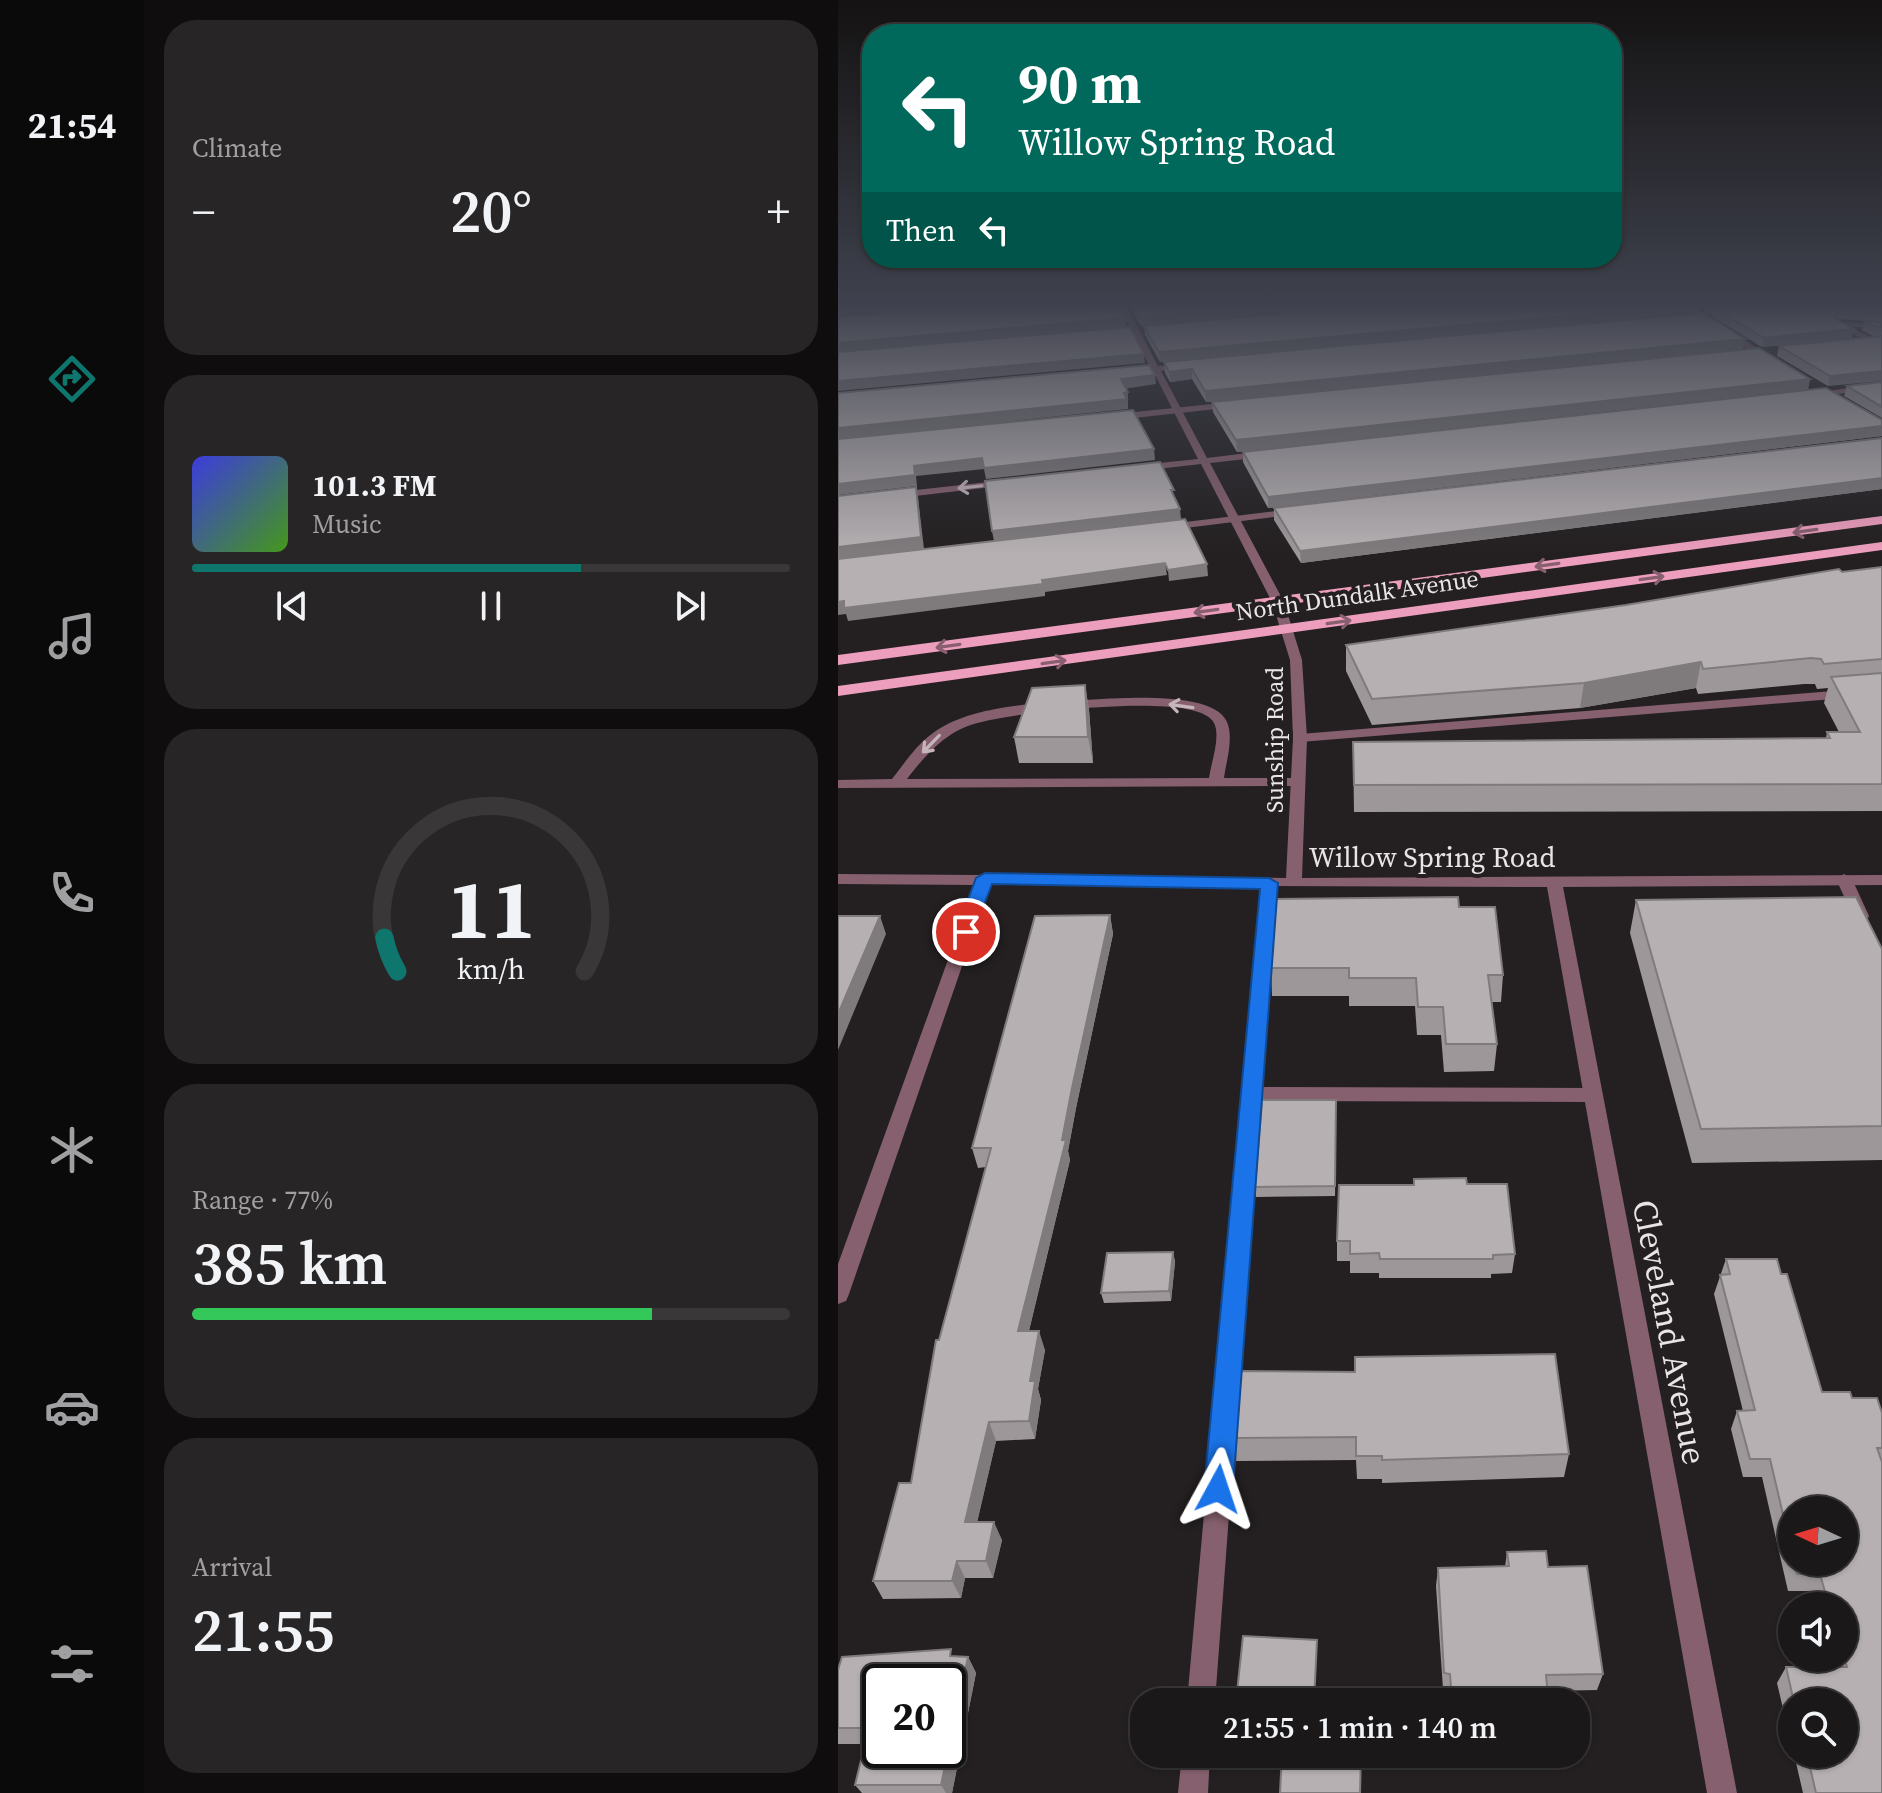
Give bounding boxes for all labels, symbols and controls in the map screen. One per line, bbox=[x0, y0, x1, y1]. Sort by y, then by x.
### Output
text: 90 m bbox=[1018, 45, 1141, 122]
icon: left bbox=[886, 56, 990, 160]
text: 21:54 bbox=[28, 101, 116, 150]
text: Willow Spring Road bbox=[1018, 118, 1335, 167]
text: Climate bbox=[192, 130, 282, 166]
text: 20° bbox=[450, 170, 532, 252]
text: − bbox=[192, 181, 215, 242]
text: + bbox=[767, 181, 790, 242]
icon: left bbox=[972, 208, 1016, 252]
text: Then bbox=[886, 210, 956, 251]
icon: directions bbox=[44, 351, 100, 407]
text: 101.3 FM bbox=[312, 465, 437, 506]
one-way arrow bbox=[957, 479, 983, 494]
text: Music bbox=[312, 506, 382, 542]
one-way arrow bbox=[1793, 524, 1818, 539]
one-way arrow bbox=[1534, 558, 1561, 573]
street label: North Dundalk Avenue bbox=[1234, 562, 1480, 628]
one-way arrow bbox=[1639, 570, 1664, 585]
icon: previous bbox=[270, 584, 314, 628]
icon: pause bbox=[469, 584, 513, 628]
icon: next bbox=[668, 584, 712, 628]
one-way arrow bbox=[1194, 604, 1219, 619]
icon: music bbox=[44, 608, 100, 664]
one-way arrow bbox=[1325, 614, 1352, 629]
one-way arrow bbox=[936, 638, 962, 653]
one-way arrow bbox=[1040, 654, 1067, 669]
street label: Sunship Road bbox=[1258, 667, 1291, 813]
one-way arrow bbox=[1168, 698, 1195, 713]
one-way arrow bbox=[921, 734, 940, 754]
street label: Willow Spring Road bbox=[1309, 838, 1555, 876]
text: 11 bbox=[446, 852, 536, 966]
icon: phone bbox=[44, 865, 100, 921]
pin bbox=[932, 898, 1000, 966]
icon: arrive bbox=[944, 910, 988, 954]
text: km/h bbox=[457, 950, 525, 990]
icon: climate bbox=[44, 1122, 100, 1178]
text: Range · 77% bbox=[192, 1182, 333, 1218]
street label: Cleveland Avenue bbox=[1622, 1196, 1718, 1468]
text: 385 km bbox=[192, 1222, 388, 1304]
icon: car bbox=[44, 1379, 100, 1435]
position arrow bbox=[1176, 1447, 1260, 1531]
north arrow bbox=[1778, 1496, 1858, 1576]
map controls bbox=[1778, 1496, 1858, 1768]
text: Arrival bbox=[192, 1549, 272, 1585]
text: 21:55 bbox=[192, 1589, 335, 1671]
button: sound bbox=[1778, 1592, 1858, 1672]
icon: filters bbox=[44, 1636, 100, 1692]
speed limit sign: 20 bbox=[862, 1664, 966, 1768]
button: search bbox=[1778, 1688, 1858, 1768]
text: 21:55 · 1 min · 140 m bbox=[1223, 1707, 1497, 1748]

